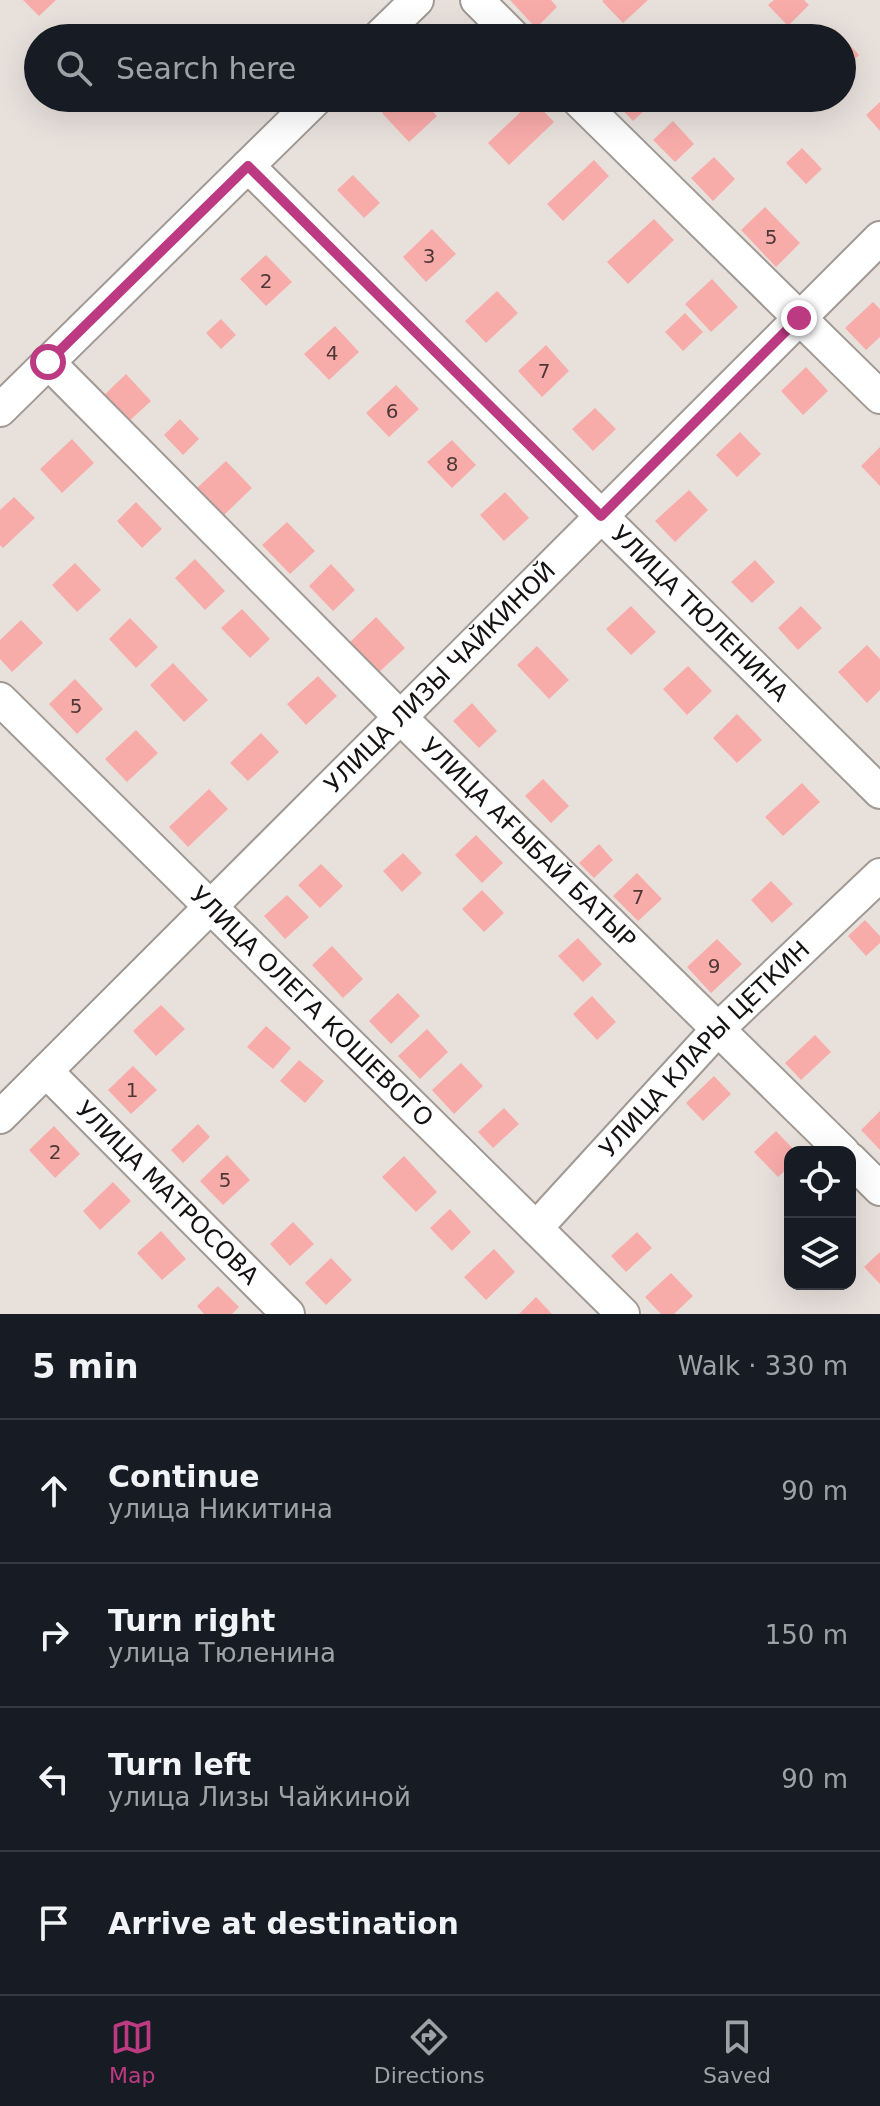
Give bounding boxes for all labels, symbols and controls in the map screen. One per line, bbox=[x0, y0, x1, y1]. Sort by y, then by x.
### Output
search box bbox=[24, 24, 856, 112]
icon: search bbox=[52, 46, 96, 90]
text: Search here bbox=[116, 51, 296, 86]
house number: 5 bbox=[765, 225, 777, 249]
house number: 3 bbox=[423, 244, 435, 268]
house number: 2 bbox=[260, 269, 272, 293]
route end bbox=[781, 300, 817, 336]
house number: 4 bbox=[326, 341, 338, 365]
route start bbox=[30, 344, 66, 380]
house number: 7 bbox=[538, 359, 550, 383]
house number: 6 bbox=[386, 399, 398, 423]
house number: 8 bbox=[446, 452, 458, 476]
street label: УЛИЦА ТЮЛЕНИНА bbox=[606, 520, 795, 708]
street label: УЛИЦА ЛИЗЫ ЧАЙКИНОЙ bbox=[319, 556, 561, 798]
house number: 5 bbox=[70, 694, 82, 718]
street label: УЛИЦА АҒЫБАЙ БАТЫР bbox=[416, 732, 641, 954]
street label: УЛИЦА ОЛЕГА КОШЕВОГО bbox=[185, 881, 439, 1133]
house number: 7 bbox=[632, 885, 644, 909]
street label: УЛИЦА КЛАРЫ ЦЕТКИН bbox=[594, 935, 815, 1163]
house number: 9 bbox=[708, 954, 720, 978]
house number: 1 bbox=[126, 1078, 138, 1102]
street label: УЛИЦА МАТРОСОВА bbox=[70, 1095, 265, 1291]
house number: 2 bbox=[49, 1140, 61, 1164]
map controls bbox=[784, 1146, 856, 1290]
button: locate bbox=[784, 1146, 856, 1218]
house number: 5 bbox=[219, 1168, 231, 1192]
button: layers bbox=[784, 1218, 856, 1290]
text: 5 min bbox=[32, 1346, 139, 1386]
text: Walk · 330 m bbox=[678, 1351, 848, 1381]
text: Continue bbox=[108, 1459, 260, 1494]
icon: ahead bbox=[32, 1469, 76, 1513]
text: 90 m bbox=[781, 1476, 848, 1506]
text: улица Никитина bbox=[108, 1494, 333, 1524]
text: Turn right bbox=[108, 1603, 275, 1638]
icon: right bbox=[32, 1613, 76, 1657]
text: 150 m bbox=[765, 1620, 848, 1650]
text: улица Тюленина bbox=[108, 1638, 336, 1668]
text: Turn left bbox=[108, 1747, 251, 1782]
icon: left bbox=[32, 1757, 76, 1801]
text: 90 m bbox=[781, 1764, 848, 1794]
text: улица Лизы Чайкиной bbox=[108, 1782, 411, 1812]
icon: arrive bbox=[32, 1901, 76, 1945]
text: Arrive at destination bbox=[108, 1906, 459, 1941]
tab: Map bbox=[109, 2015, 156, 2088]
tab: Directions bbox=[374, 2015, 485, 2088]
tab: Saved bbox=[703, 2015, 771, 2088]

